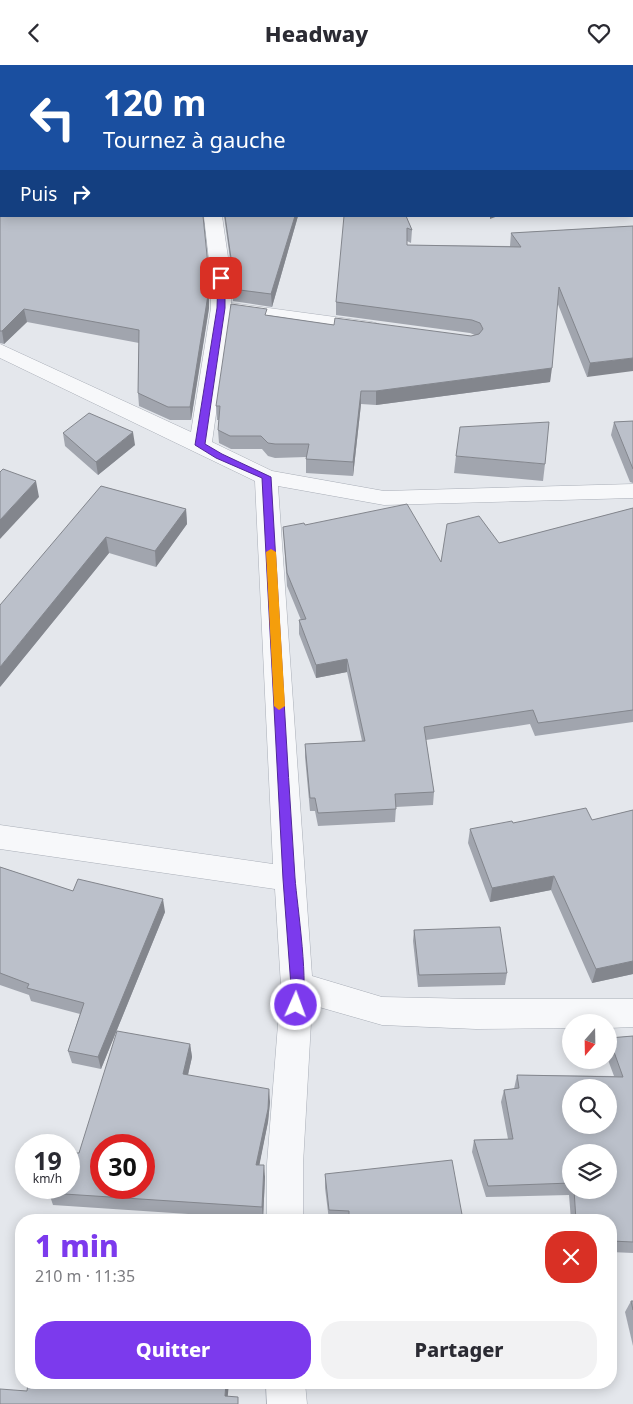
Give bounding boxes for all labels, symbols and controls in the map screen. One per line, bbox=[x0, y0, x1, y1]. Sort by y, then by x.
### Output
text: Headway bbox=[265, 18, 368, 48]
icon: back bbox=[20, 19, 48, 47]
icon: heart bbox=[585, 19, 613, 47]
text: 120 m bbox=[103, 79, 206, 126]
icon: left bbox=[20, 85, 85, 150]
text: Tournez à gauche bbox=[103, 124, 286, 154]
icon: right bbox=[67, 180, 95, 208]
text: Puis bbox=[20, 181, 57, 207]
pin bbox=[200, 257, 242, 299]
icon: arrive bbox=[207, 264, 235, 292]
position arrow bbox=[269, 978, 321, 1030]
north arrow bbox=[562, 1014, 618, 1069]
map controls bbox=[562, 1014, 617, 1199]
button: search bbox=[562, 1079, 617, 1134]
speed limit sign: 30 bbox=[90, 1134, 155, 1199]
text: 19 bbox=[33, 1143, 62, 1177]
button: layers bbox=[562, 1144, 617, 1199]
text: km/h bbox=[33, 1170, 62, 1187]
text: 1 min bbox=[35, 1225, 119, 1266]
button: close bbox=[545, 1231, 597, 1283]
text: 210 m · 11:35 bbox=[35, 1265, 135, 1287]
button: Quitter bbox=[35, 1321, 311, 1379]
button: Partager bbox=[321, 1321, 597, 1379]

